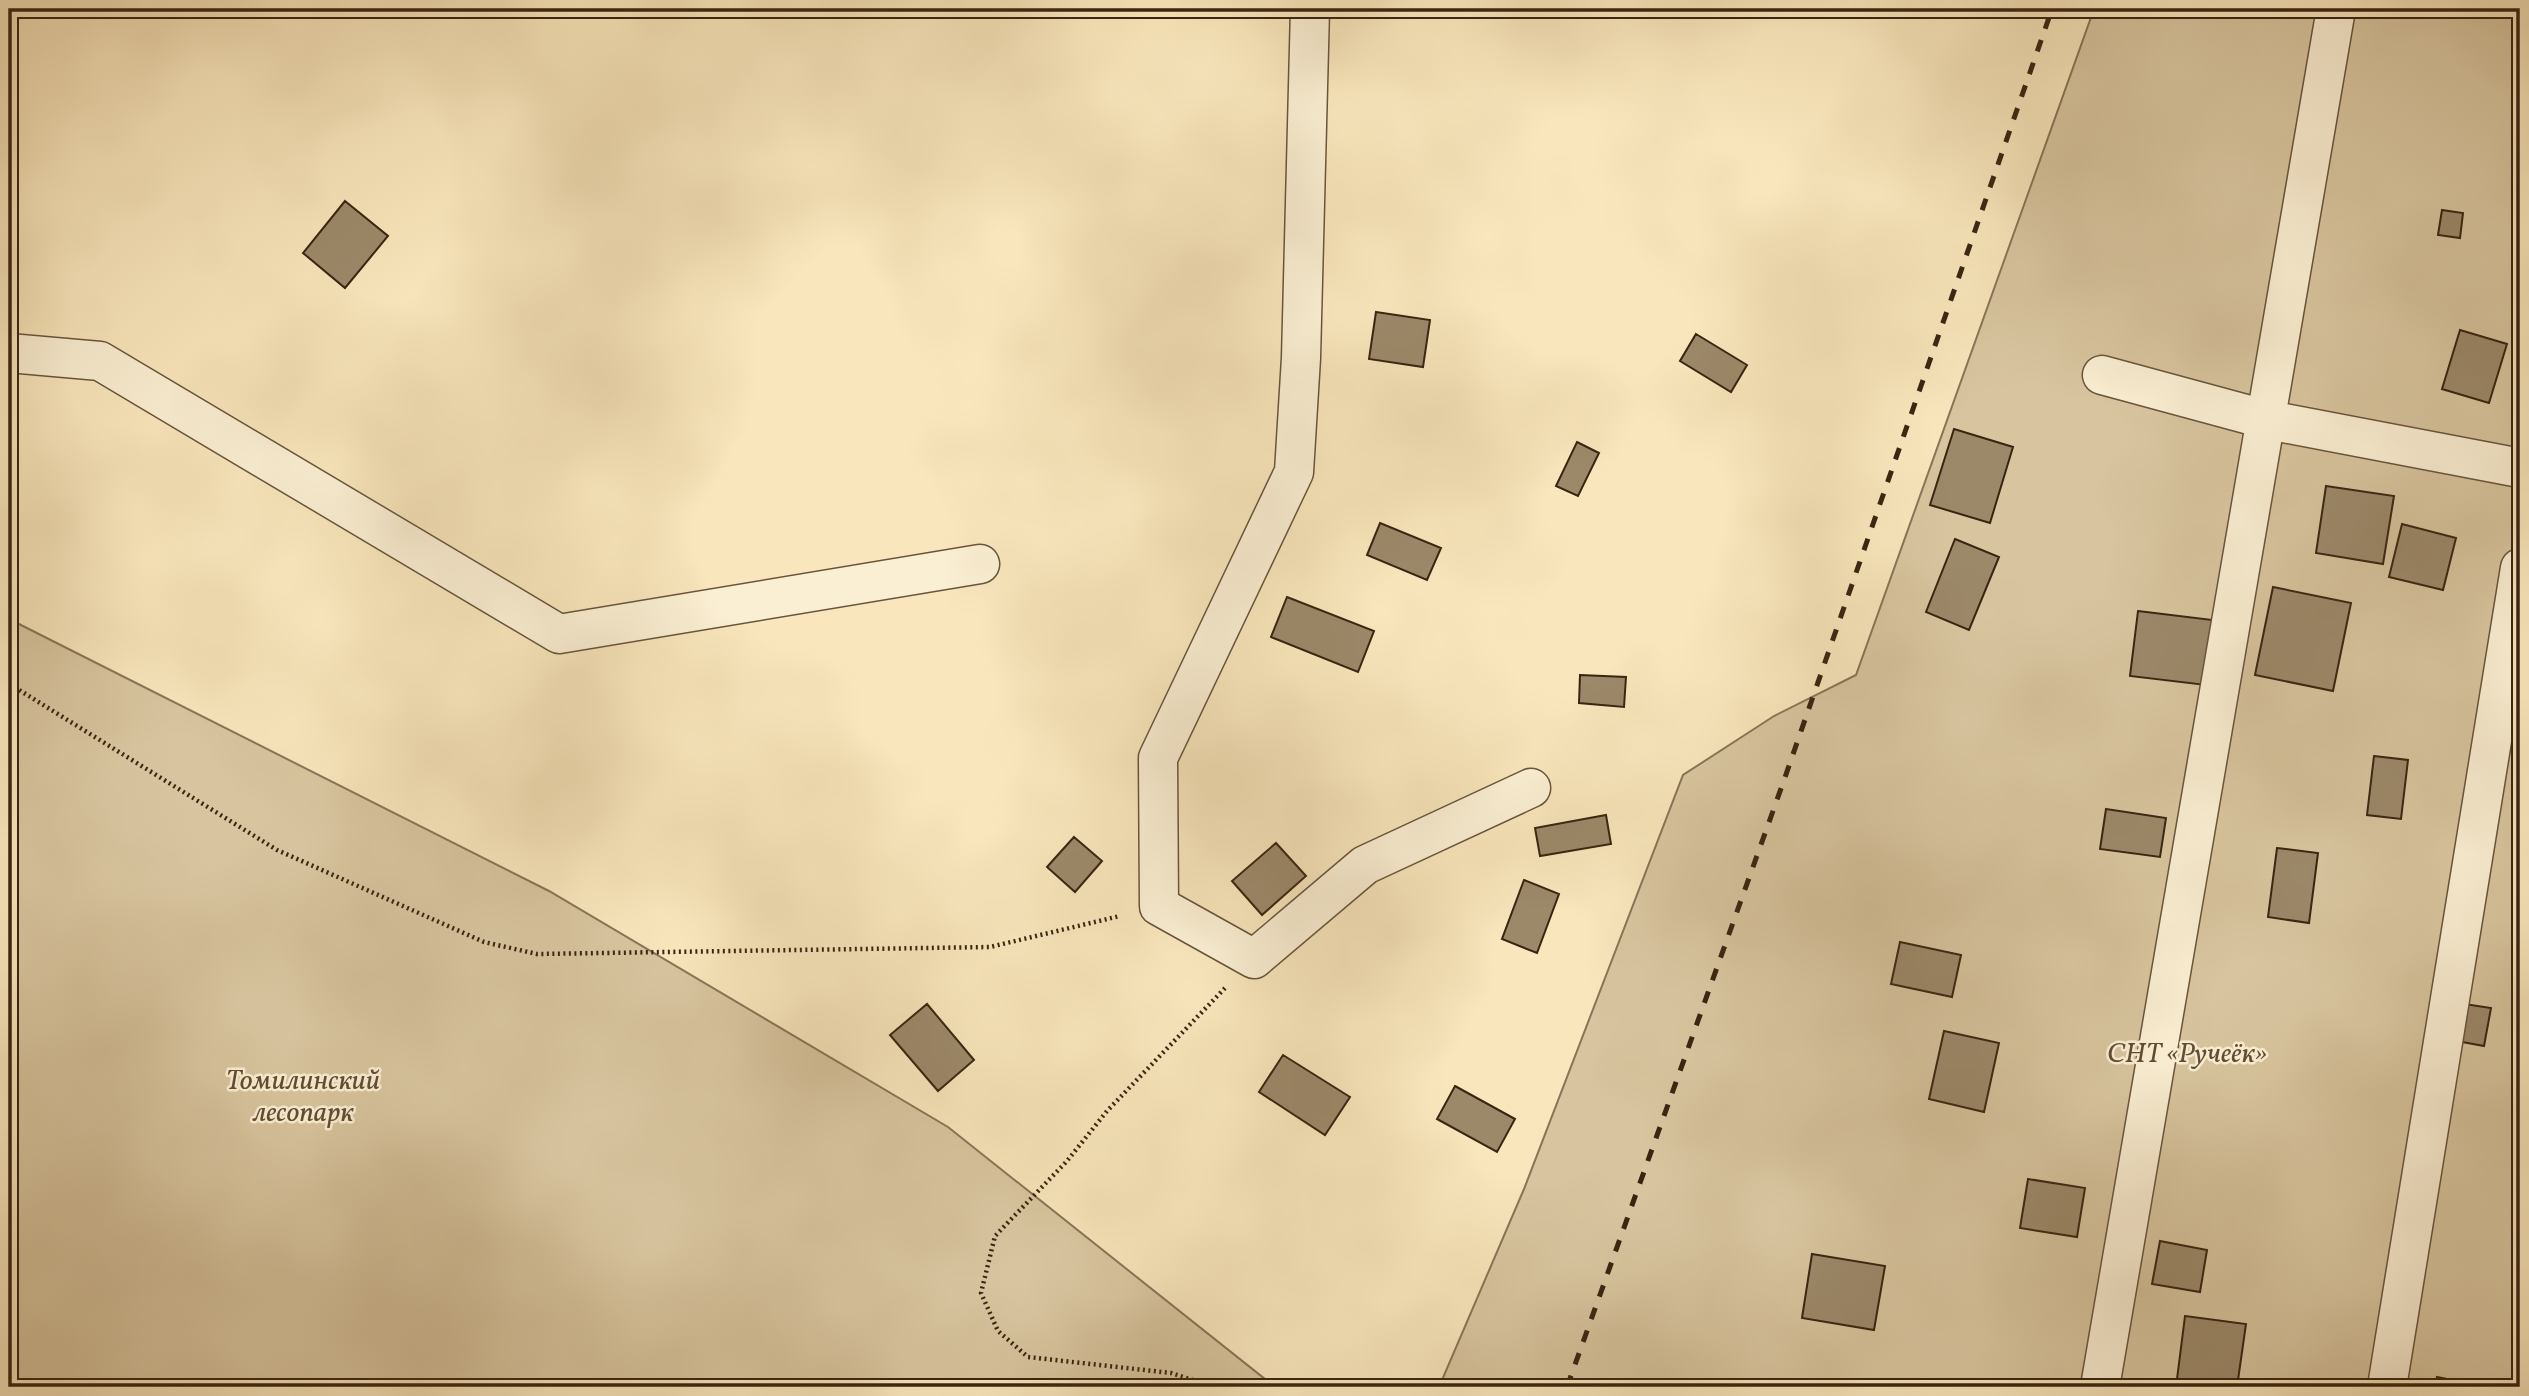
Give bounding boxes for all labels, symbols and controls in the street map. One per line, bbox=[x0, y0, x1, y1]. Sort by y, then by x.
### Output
park label: СНТ «Ручеёк» bbox=[2107, 1035, 2267, 1074]
park label: Томилинский лесопарк bbox=[226, 1062, 380, 1133]

